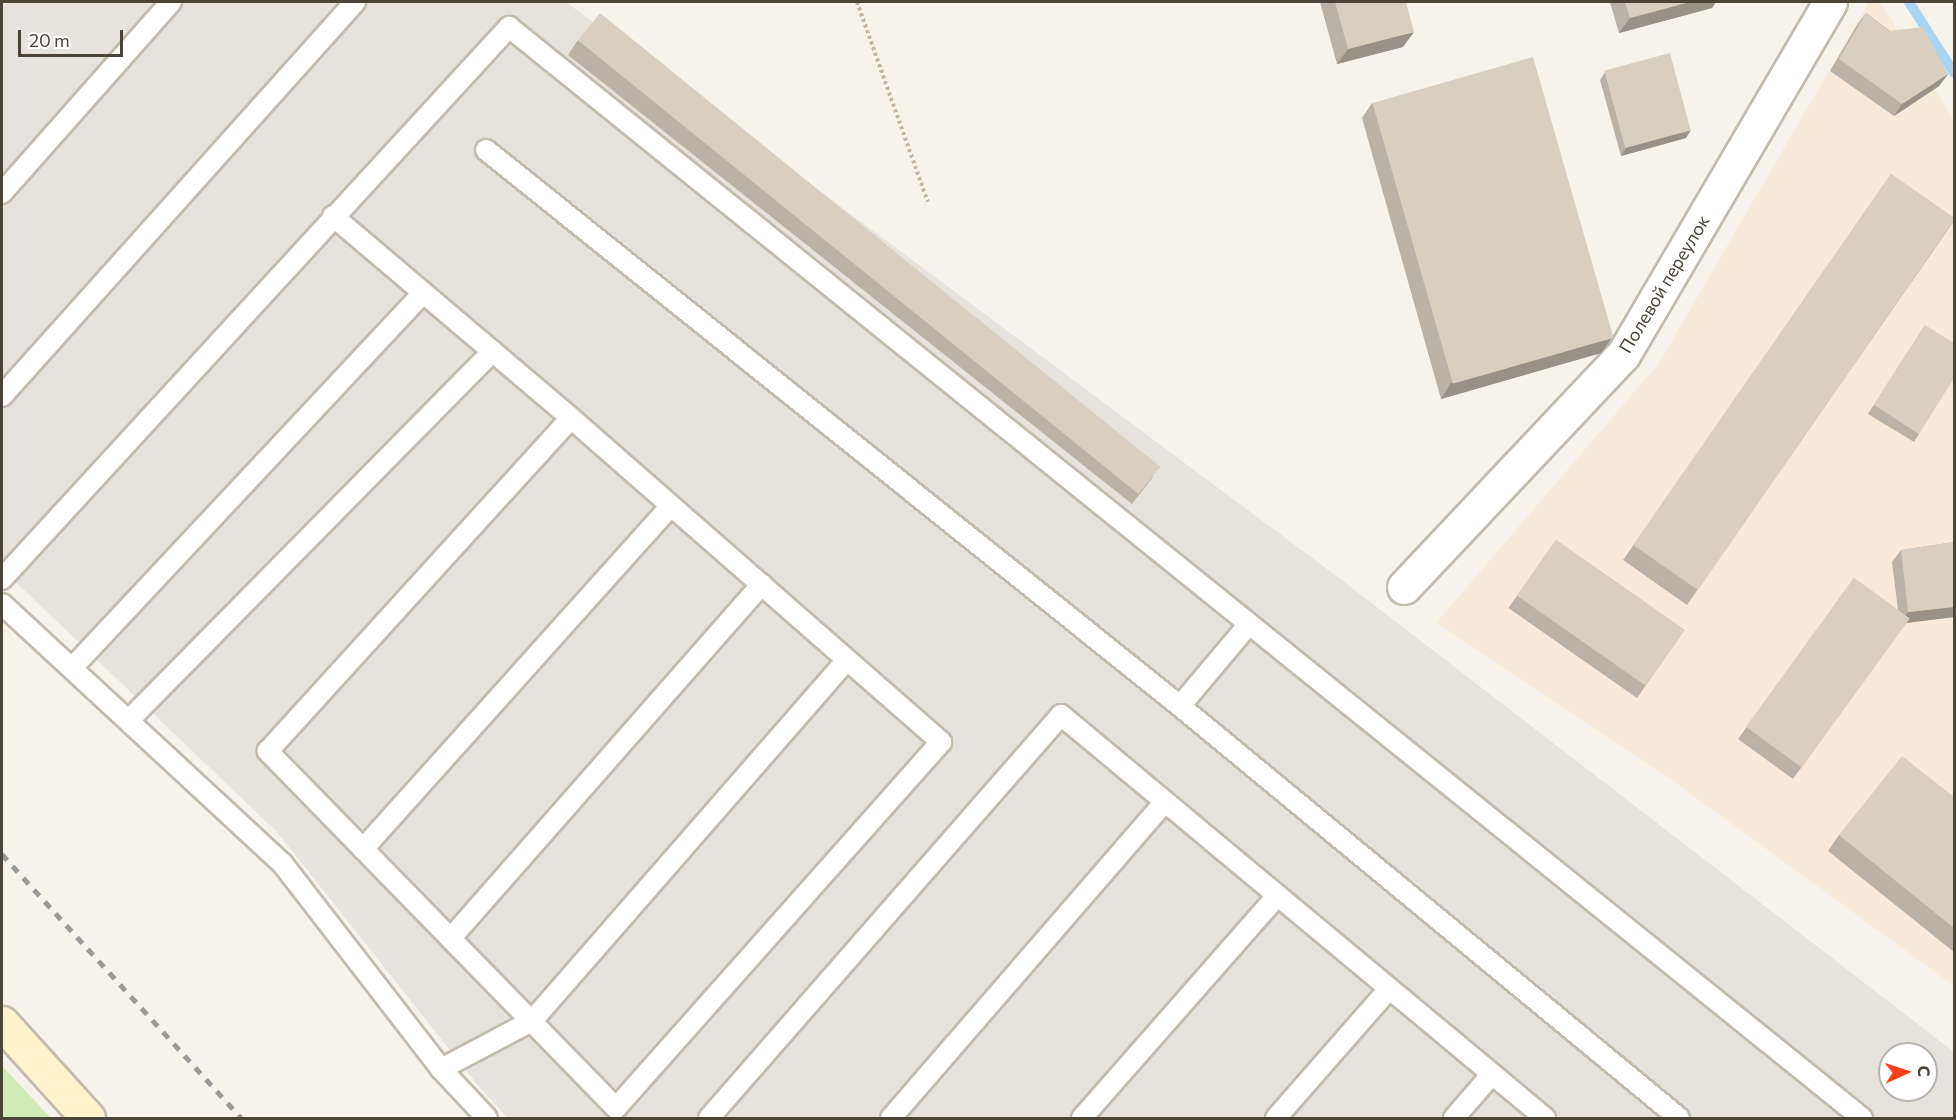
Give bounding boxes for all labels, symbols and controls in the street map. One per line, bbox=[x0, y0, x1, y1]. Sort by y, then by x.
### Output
scale bar bbox=[21, 18, 126, 56]
text: 20 m bbox=[29, 29, 70, 51]
street label: Полевой переулок bbox=[1614, 211, 1714, 357]
north arrow bbox=[1878, 1042, 1938, 1102]
text: С bbox=[1915, 1065, 1934, 1077]

